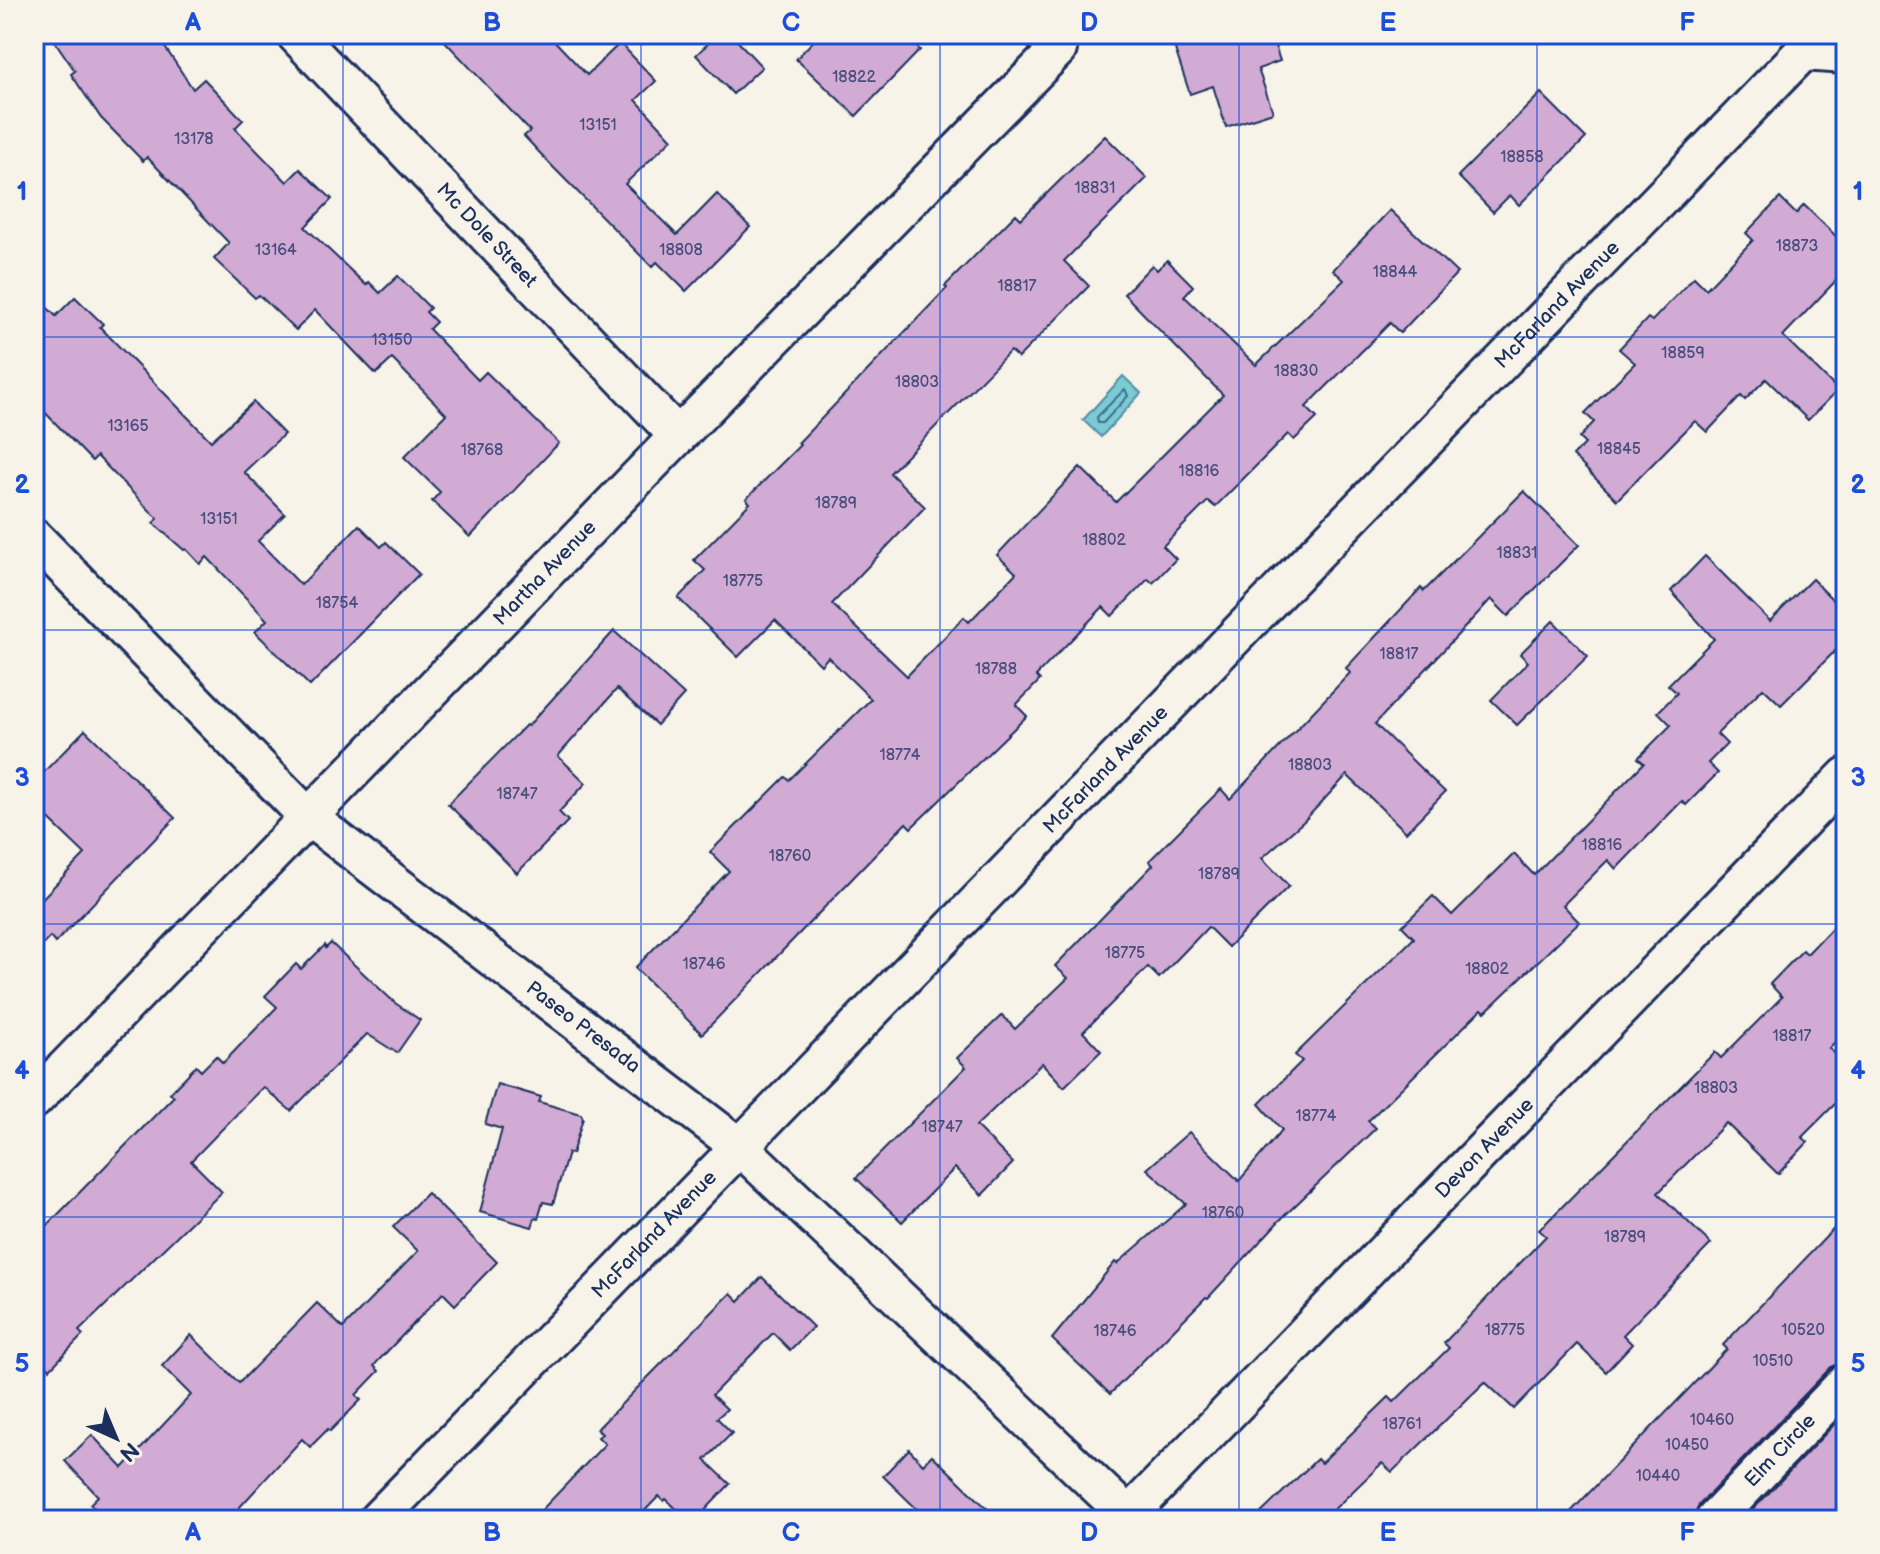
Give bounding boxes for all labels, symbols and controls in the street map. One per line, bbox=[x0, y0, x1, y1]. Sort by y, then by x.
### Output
text: A bbox=[184, 8, 201, 39]
text: B bbox=[483, 8, 501, 39]
text: C bbox=[782, 8, 800, 39]
text: D bbox=[1080, 8, 1098, 39]
text: E bbox=[1380, 8, 1397, 39]
text: F bbox=[1679, 8, 1695, 39]
house number: 18822 bbox=[832, 68, 876, 87]
house number: 13151 bbox=[579, 116, 617, 135]
house number: 13178 bbox=[174, 130, 214, 149]
house number: 18858 bbox=[1500, 148, 1544, 167]
text: 1 bbox=[17, 177, 27, 208]
text: 1 bbox=[1853, 177, 1863, 208]
street label: Mc Dole Street bbox=[431, 178, 542, 292]
house number: 18831 bbox=[1075, 179, 1115, 198]
street label: McFarland Avenue bbox=[1490, 236, 1625, 374]
house number: 18873 bbox=[1776, 237, 1818, 256]
house number: 13164 bbox=[255, 241, 297, 260]
house number: 18808 bbox=[659, 241, 703, 260]
house number: 18844 bbox=[1373, 263, 1417, 282]
house number: 18817 bbox=[998, 277, 1037, 296]
house number: 13150 bbox=[372, 331, 412, 350]
house number: 18859 bbox=[1661, 344, 1705, 363]
house number: 18830 bbox=[1274, 362, 1318, 381]
house number: 18803 bbox=[895, 373, 939, 392]
house number: 13165 bbox=[107, 417, 149, 436]
house number: 18845 bbox=[1597, 440, 1641, 459]
house number: 18768 bbox=[461, 441, 503, 460]
house number: 18816 bbox=[1179, 462, 1220, 481]
text: 2 bbox=[14, 470, 30, 501]
text: 2 bbox=[1850, 470, 1866, 501]
house number: 18789 bbox=[815, 494, 857, 513]
house number: 13151 bbox=[200, 510, 238, 529]
street label: Martha Avenue bbox=[489, 515, 601, 631]
house number: 18802 bbox=[1082, 531, 1126, 550]
house number: 18831 bbox=[1497, 544, 1537, 563]
house number: 18775 bbox=[723, 572, 763, 591]
house number: 18754 bbox=[316, 594, 358, 613]
house number: 18817 bbox=[1380, 645, 1419, 664]
house number: 18788 bbox=[975, 660, 1017, 679]
street label: McFarland Avenue bbox=[1038, 701, 1173, 839]
house number: 18774 bbox=[880, 746, 921, 765]
house number: 18803 bbox=[1288, 756, 1332, 775]
text: 3 bbox=[14, 763, 30, 794]
text: 3 bbox=[1850, 763, 1866, 794]
house number: 18747 bbox=[497, 785, 538, 804]
house number: 18816 bbox=[1582, 836, 1623, 855]
house number: 18760 bbox=[769, 847, 811, 866]
house number: 18789 bbox=[1198, 865, 1240, 884]
house number: 18775 bbox=[1105, 944, 1145, 963]
house number: 18746 bbox=[683, 955, 726, 974]
house number: 18802 bbox=[1465, 960, 1509, 979]
street label: Paseo Presada bbox=[521, 976, 645, 1078]
house number: 18817 bbox=[1773, 1027, 1812, 1046]
text: 4 bbox=[14, 1056, 30, 1087]
text: 4 bbox=[1850, 1056, 1866, 1087]
house number: 18803 bbox=[1694, 1079, 1738, 1098]
street label: Devon Avenue bbox=[1431, 1093, 1539, 1204]
house number: 18774 bbox=[1296, 1107, 1337, 1126]
house number: 18747 bbox=[922, 1118, 963, 1137]
street label: McFarland Avenue bbox=[587, 1166, 722, 1303]
house number: 18760 bbox=[1202, 1204, 1244, 1223]
house number: 18789 bbox=[1604, 1228, 1646, 1247]
house number: 18775 bbox=[1485, 1321, 1525, 1340]
house number: 10520 bbox=[1781, 1321, 1825, 1340]
house number: 18746 bbox=[1094, 1322, 1137, 1341]
text: 5 bbox=[14, 1349, 30, 1380]
text: 5 bbox=[1850, 1349, 1866, 1380]
house number: 10510 bbox=[1753, 1352, 1793, 1371]
north arrow bbox=[76, 1398, 156, 1478]
street label: Elm Circle bbox=[1740, 1409, 1821, 1492]
house number: 10460 bbox=[1690, 1411, 1734, 1430]
house number: 18761 bbox=[1382, 1415, 1422, 1434]
text: N bbox=[114, 1436, 144, 1467]
house number: 10450 bbox=[1665, 1436, 1709, 1455]
house number: 10440 bbox=[1636, 1467, 1680, 1486]
text: A bbox=[184, 1518, 201, 1549]
text: B bbox=[483, 1518, 501, 1549]
text: C bbox=[782, 1518, 800, 1549]
text: D bbox=[1080, 1518, 1098, 1549]
text: E bbox=[1380, 1518, 1397, 1549]
text: F bbox=[1679, 1518, 1695, 1549]

